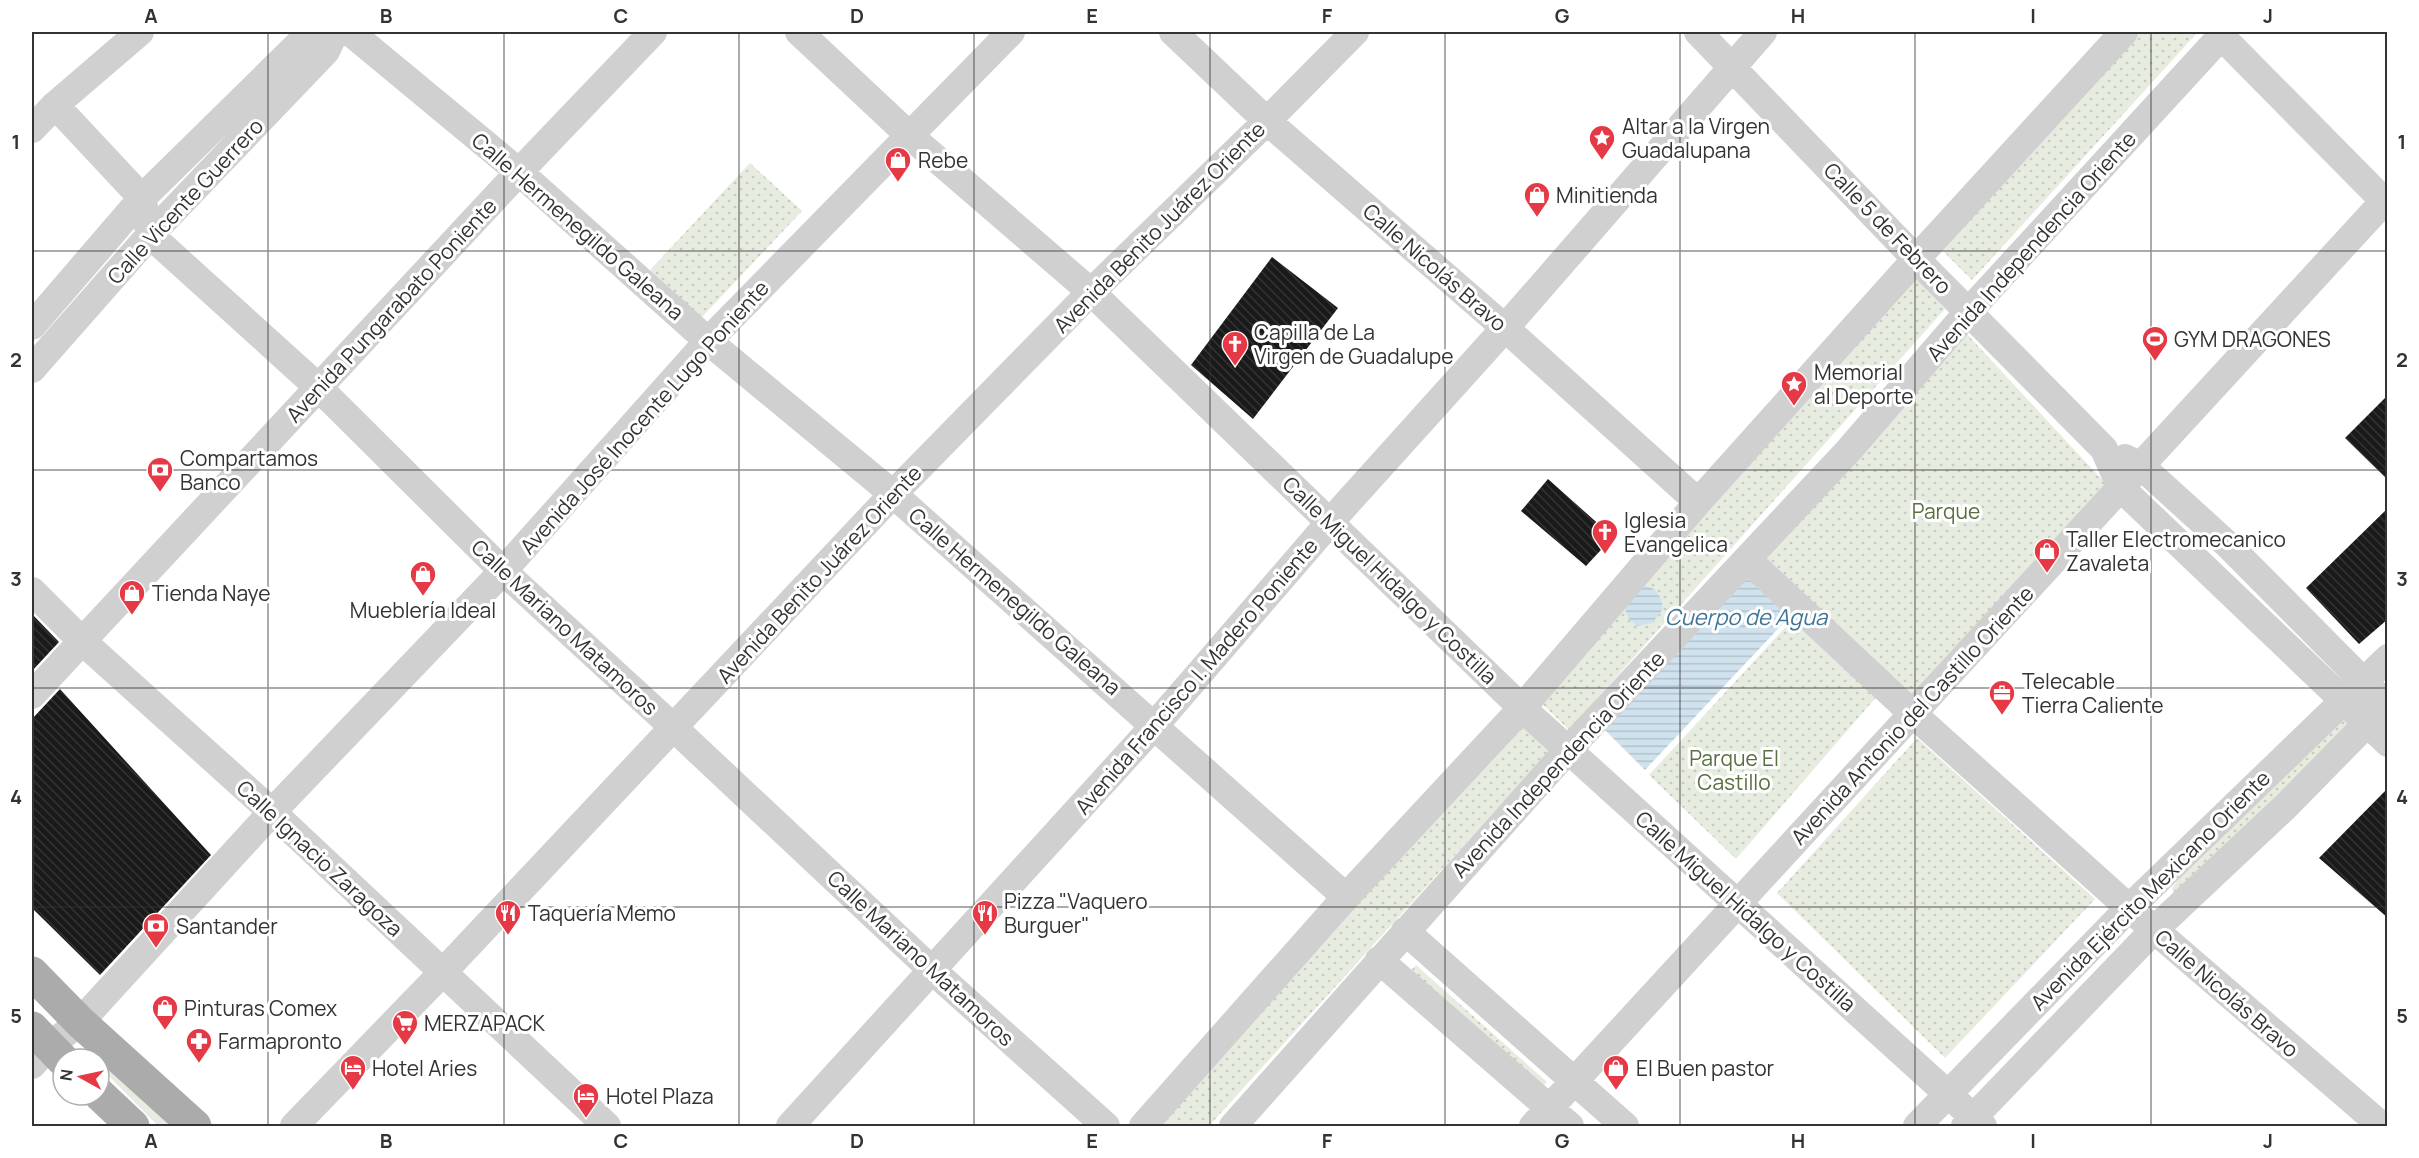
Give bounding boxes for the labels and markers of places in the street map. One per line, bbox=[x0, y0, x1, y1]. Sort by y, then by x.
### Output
place label: Altar a la Virgen Guadalupana bbox=[1622, 112, 1770, 164]
place icon: Altar a la Virgen Guadalupana bbox=[1587, 123, 1617, 161]
shop icon: Rebe bbox=[883, 145, 913, 183]
place label: Rebe bbox=[918, 146, 968, 174]
shop icon: Minitienda bbox=[1522, 180, 1552, 218]
place label: Minitienda bbox=[1556, 181, 1658, 209]
place label: Capilla de La Virgen de Guadalupe bbox=[1254, 318, 1453, 370]
sports icon: GYM DRAGONES bbox=[2140, 324, 2170, 362]
place label: GYM DRAGONES bbox=[2174, 325, 2331, 353]
church icon: Capilla de La Virgen de Guadalupe bbox=[1220, 329, 1250, 367]
place label: Memorial al Deporte bbox=[1814, 358, 1914, 410]
place icon: Memorial al Deporte bbox=[1779, 369, 1809, 407]
place label: Compartamos Banco bbox=[180, 444, 318, 496]
bank icon: Compartamos Banco bbox=[145, 455, 175, 493]
place label: Iglesia Evangelica bbox=[1624, 506, 1728, 558]
church icon: Iglesia Evangelica bbox=[1590, 517, 1620, 555]
place label: Taller Electromecanico Zavaleta bbox=[2066, 525, 2286, 577]
shop icon: Taller Electromecanico Zavaleta bbox=[2032, 536, 2062, 574]
shop icon: Mueblería Ideal bbox=[408, 559, 438, 597]
shop icon: Tienda Naye bbox=[117, 578, 147, 616]
place label: Tienda Naye bbox=[152, 579, 270, 607]
place label: Mueblería Ideal bbox=[350, 596, 496, 624]
place label: Telecable Tierra Caliente bbox=[2022, 667, 2164, 719]
office icon: Telecable Tierra Caliente bbox=[1987, 678, 2017, 716]
place label: Pizza "Vaquero Burguer" bbox=[1004, 887, 1148, 939]
restaurant icon: Taquería Memo bbox=[493, 898, 523, 936]
restaurant icon: Pizza "Vaquero Burguer" bbox=[970, 898, 1000, 936]
place label: Taquería Memo bbox=[528, 899, 676, 927]
bank icon: Santander bbox=[141, 911, 171, 949]
place label: Santander bbox=[176, 912, 278, 940]
shop icon: Pinturas Comex bbox=[150, 993, 180, 1031]
place label: Pinturas Comex bbox=[184, 994, 337, 1022]
supermarket icon: MERZAPACK bbox=[390, 1008, 420, 1046]
place label: MERZAPACK bbox=[424, 1009, 546, 1037]
pharmacy icon: Farmapronto bbox=[184, 1026, 214, 1064]
place label: Farmapronto bbox=[218, 1027, 342, 1055]
hotel icon: Hotel Aries bbox=[338, 1053, 368, 1091]
shop icon: El Buen pastor bbox=[1601, 1053, 1631, 1091]
place label: Hotel Aries bbox=[372, 1054, 477, 1082]
place label: El Buen pastor bbox=[1636, 1054, 1775, 1082]
hotel icon: Hotel Plaza bbox=[571, 1081, 601, 1119]
place label: Hotel Plaza bbox=[606, 1082, 714, 1110]

